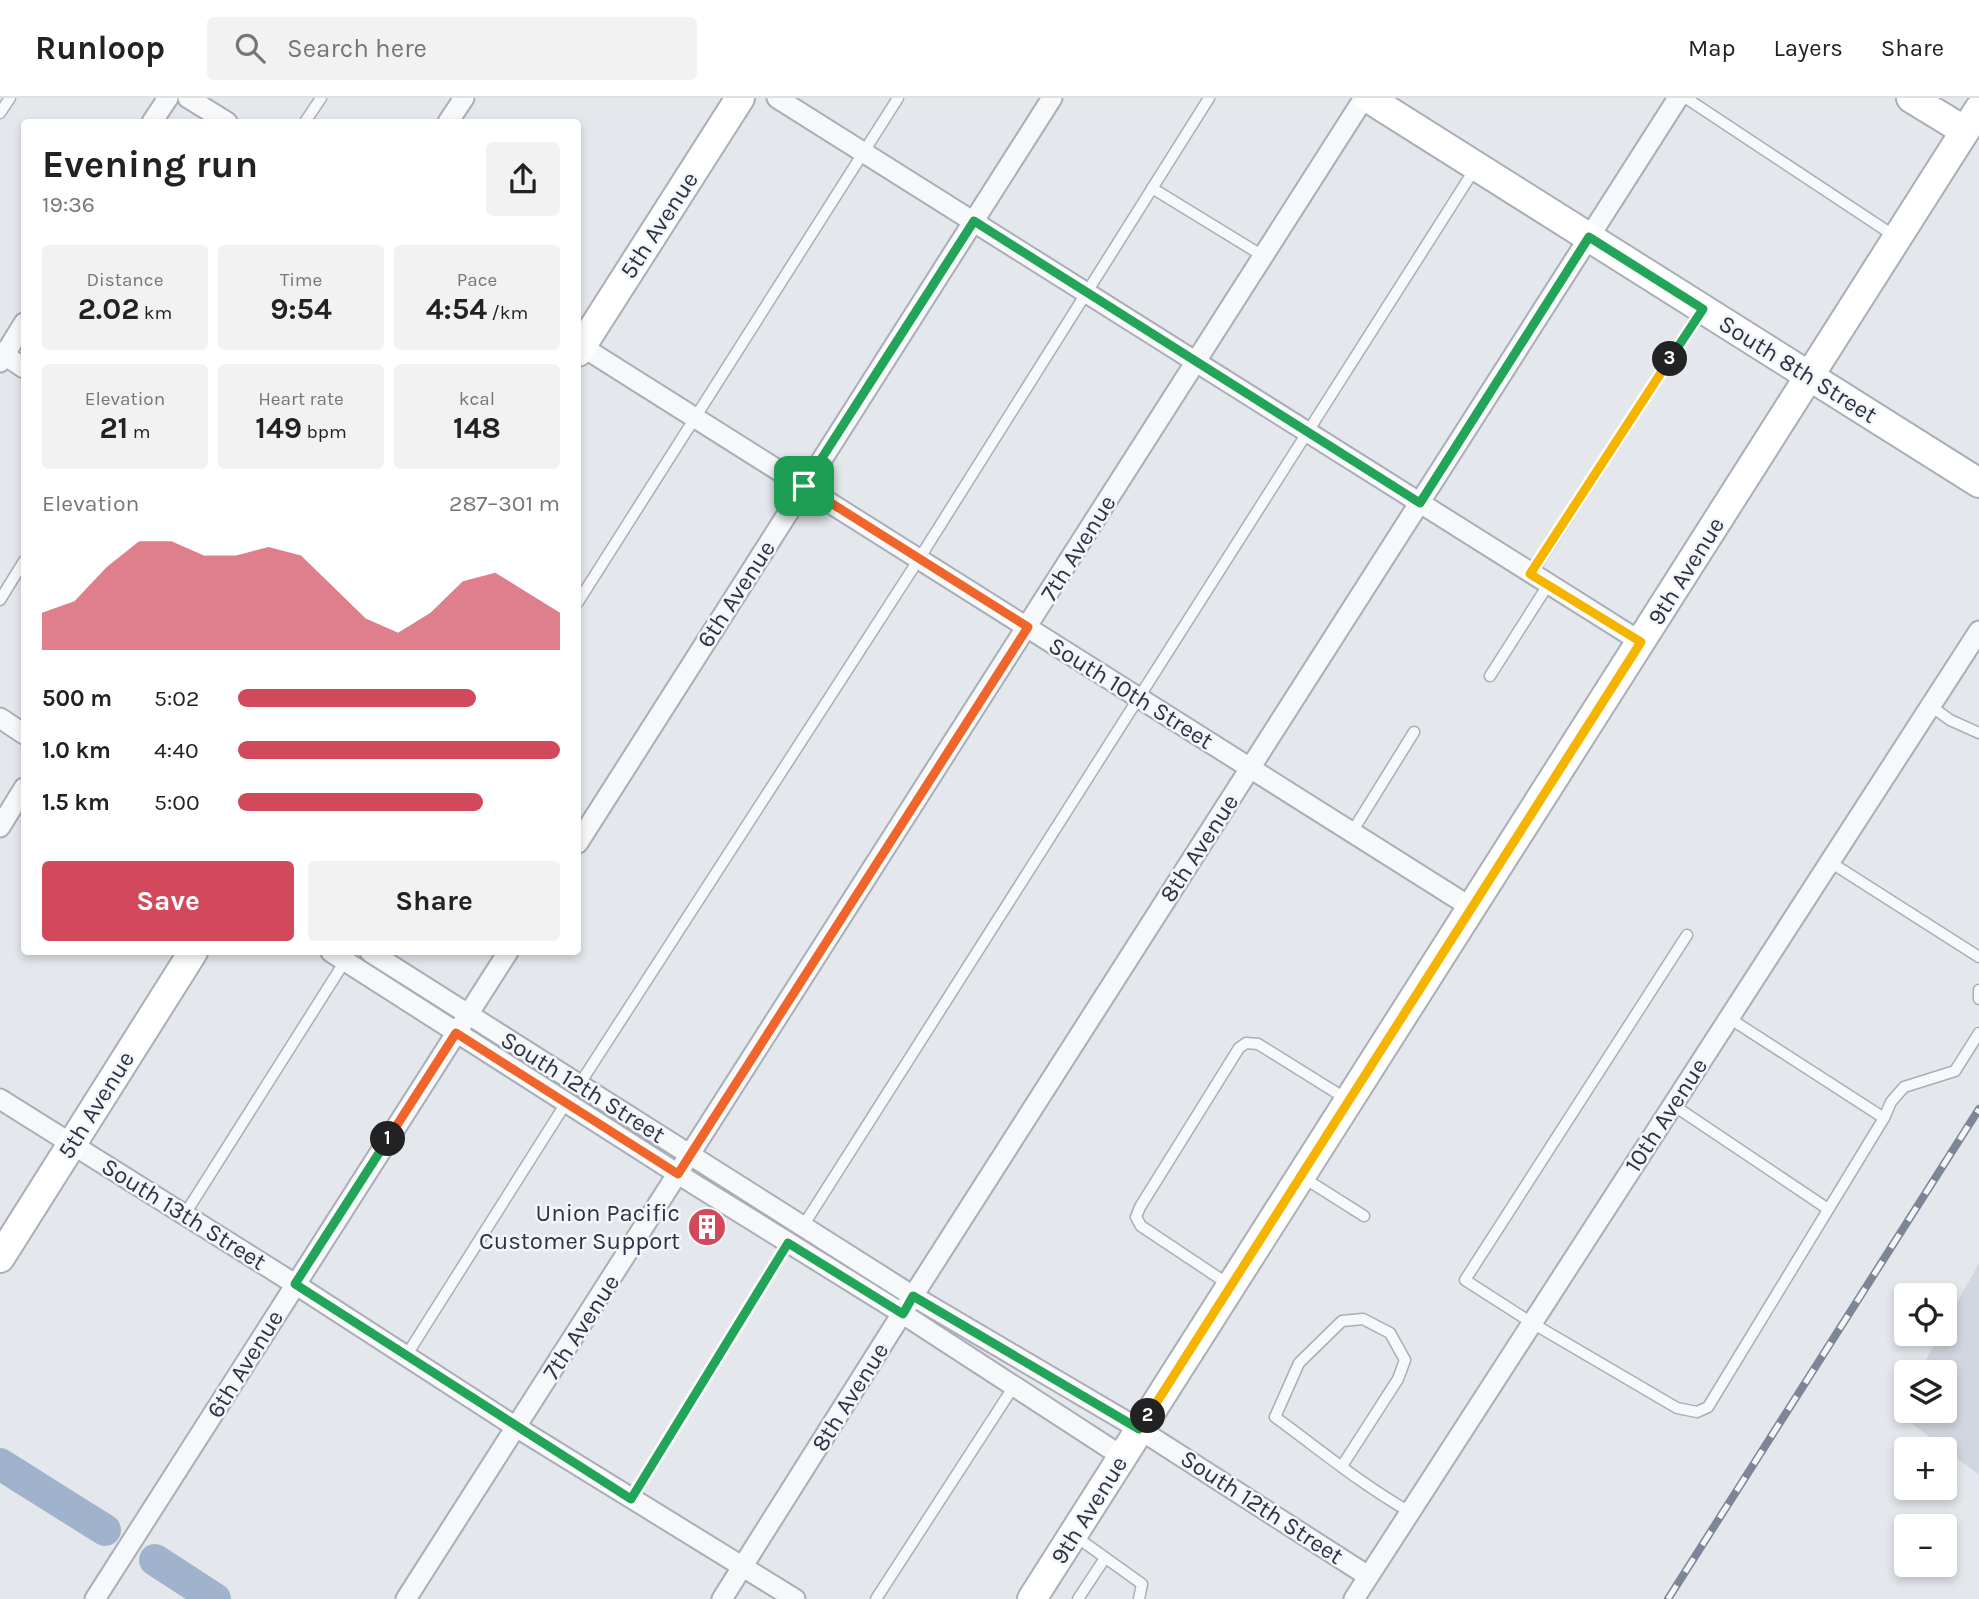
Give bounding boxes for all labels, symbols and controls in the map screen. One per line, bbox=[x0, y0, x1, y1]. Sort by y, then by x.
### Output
search box bbox=[207, 17, 697, 80]
text: Runloop bbox=[35, 29, 165, 67]
icon: search bbox=[231, 29, 269, 67]
text: Search here bbox=[287, 33, 427, 64]
text: Map bbox=[1688, 34, 1736, 62]
text: Layers bbox=[1774, 34, 1843, 62]
text: Share bbox=[1881, 34, 1944, 62]
text: Evening run bbox=[42, 142, 258, 187]
button: share bbox=[486, 142, 560, 216]
street label: 5th Avenue bbox=[614, 166, 704, 284]
text: 19:36 bbox=[42, 191, 95, 218]
text: Distance bbox=[87, 269, 163, 291]
text: Time bbox=[280, 269, 322, 291]
text: Pace bbox=[457, 269, 497, 291]
text: 2.02 bbox=[78, 291, 139, 327]
text: 9:54 bbox=[270, 291, 332, 327]
text: 4:54 bbox=[426, 291, 487, 327]
text: km bbox=[139, 302, 172, 324]
text: /km bbox=[487, 302, 528, 324]
street label: South 8th Street bbox=[1714, 309, 1882, 429]
pin: 3 bbox=[1652, 342, 1688, 376]
text: 3 bbox=[1664, 347, 1675, 369]
text: Elevation bbox=[85, 388, 165, 410]
text: Heart rate bbox=[258, 388, 344, 410]
text: kcal bbox=[459, 388, 495, 410]
text: 21 bbox=[99, 410, 128, 446]
text: 149 bbox=[255, 410, 302, 446]
text: 148 bbox=[453, 410, 501, 446]
text: m bbox=[128, 421, 151, 443]
text: bpm bbox=[302, 421, 347, 443]
pin bbox=[774, 456, 834, 516]
icon: arrive bbox=[785, 467, 823, 505]
text: Elevation bbox=[42, 490, 139, 517]
text: 287–301 m bbox=[449, 490, 560, 517]
street label: 7th Avenue bbox=[1034, 490, 1122, 606]
street label: 9th Avenue bbox=[1642, 512, 1730, 630]
street label: 6th Avenue bbox=[691, 535, 781, 653]
street label: South 10th Street bbox=[1044, 631, 1218, 755]
text: 500 m bbox=[42, 685, 112, 712]
text: 5:02 bbox=[154, 685, 199, 712]
text: 1.0 km bbox=[42, 737, 111, 764]
text: 4:40 bbox=[154, 737, 199, 764]
text: 1.5 km bbox=[42, 789, 110, 816]
text: 5:00 bbox=[154, 789, 200, 816]
street label: 8th Avenue bbox=[1154, 789, 1244, 907]
button: Save bbox=[42, 861, 294, 941]
button: Share bbox=[308, 861, 560, 941]
street label: South 12th Street bbox=[496, 1025, 670, 1149]
street label: 5th Avenue bbox=[52, 1046, 140, 1164]
street label: 10th Avenue bbox=[1619, 1053, 1713, 1177]
pin: 1 bbox=[370, 1122, 406, 1156]
text: 1 bbox=[384, 1127, 391, 1149]
street label: South 13th Street bbox=[97, 1152, 271, 1276]
place label: Union Pacific Customer Support bbox=[479, 1199, 680, 1255]
building icon: Union Pacific Customer Support bbox=[686, 1206, 728, 1248]
street label: 7th Avenue bbox=[537, 1269, 625, 1385]
map controls bbox=[1894, 1283, 1957, 1577]
button: locate bbox=[1894, 1283, 1957, 1346]
street label: 6th Avenue bbox=[201, 1305, 289, 1423]
street label: 8th Avenue bbox=[806, 1337, 894, 1457]
button: layers bbox=[1894, 1360, 1957, 1423]
pin: 2 bbox=[1130, 1398, 1166, 1434]
text: 2 bbox=[1142, 1404, 1153, 1426]
button: + bbox=[1894, 1437, 1957, 1500]
street label: South 12th Street bbox=[1175, 1444, 1349, 1570]
street label: 9th Avenue bbox=[1045, 1451, 1133, 1569]
button: − bbox=[1894, 1514, 1957, 1577]

